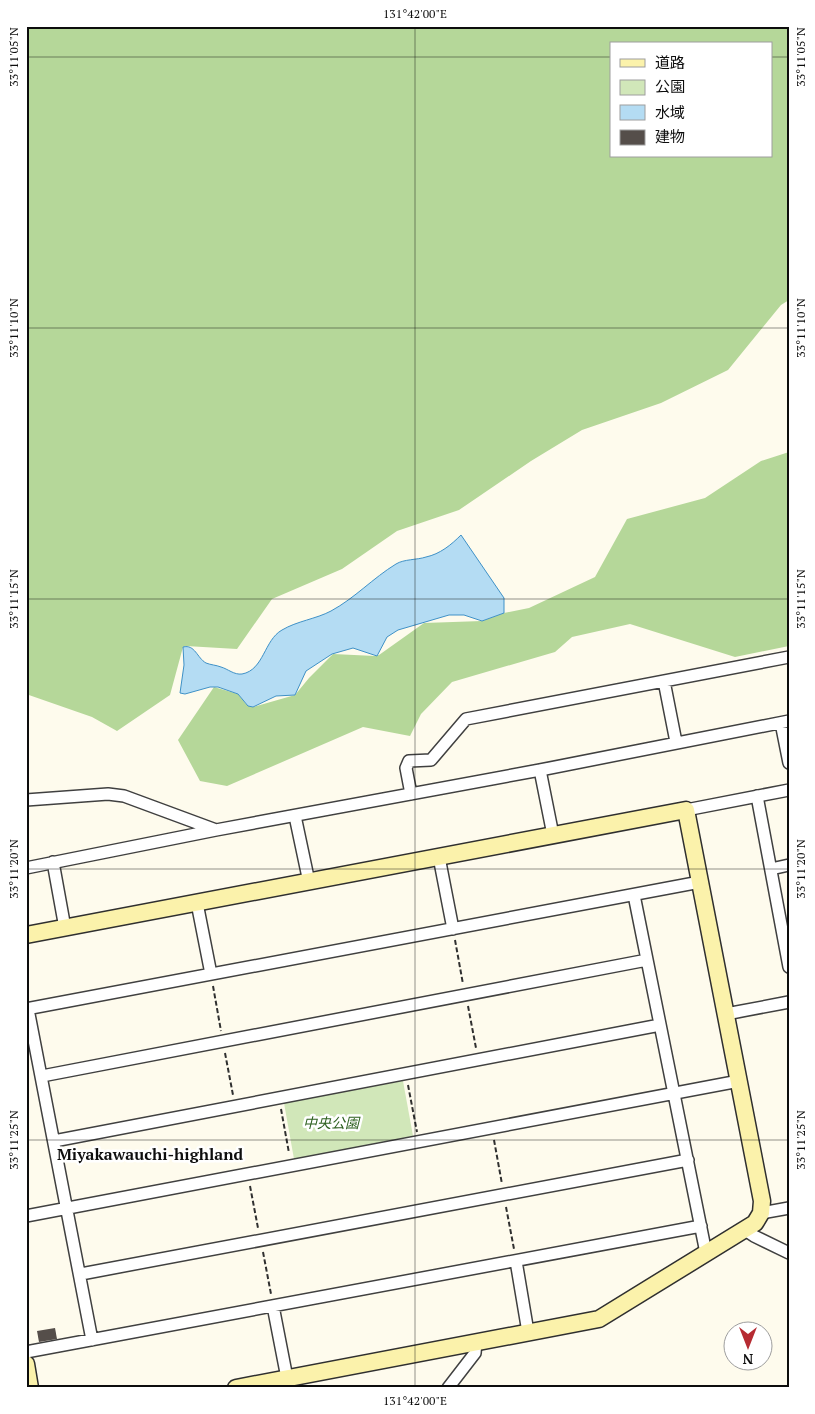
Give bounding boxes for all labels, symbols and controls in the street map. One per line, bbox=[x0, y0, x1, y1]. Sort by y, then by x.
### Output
text: 131°42'00"E bbox=[383, 6, 447, 21]
text: 33°11'05"N bbox=[6, 27, 21, 87]
text: 33°11'05"N bbox=[793, 27, 808, 87]
legend bbox=[610, 42, 772, 158]
text: 道路 bbox=[655, 52, 685, 72]
text: 公園 bbox=[655, 76, 685, 96]
text: 水域 bbox=[655, 102, 685, 122]
text: 建物 bbox=[655, 126, 685, 146]
text: 33°11'10"N bbox=[6, 298, 21, 358]
text: 33°11'10"N bbox=[793, 298, 808, 358]
text: 33°11'15"N bbox=[6, 569, 21, 629]
text: 33°11'15"N bbox=[793, 569, 808, 629]
text: 33°11'20"N bbox=[6, 839, 21, 899]
text: 33°11'20"N bbox=[793, 839, 808, 899]
text: 33°11'25"N bbox=[6, 1110, 21, 1170]
text: 33°11'25"N bbox=[793, 1110, 808, 1170]
park label: 中央公園 bbox=[303, 1113, 361, 1132]
district label: Miyakawauchi-highland bbox=[57, 1143, 243, 1165]
north arrow bbox=[722, 1322, 772, 1372]
text: N bbox=[742, 1350, 753, 1369]
text: 131°42'00"E bbox=[383, 1393, 447, 1408]

